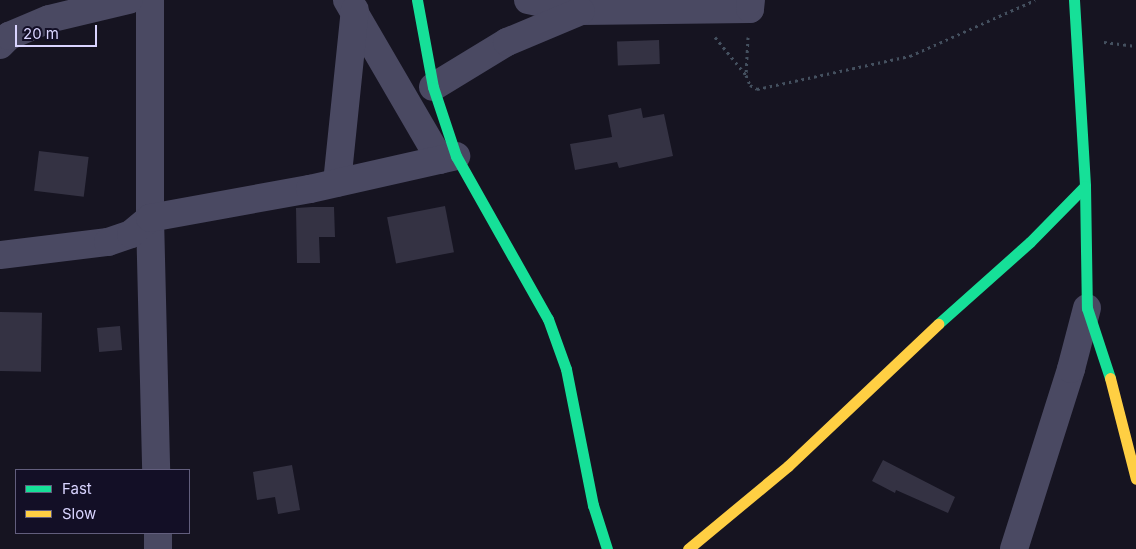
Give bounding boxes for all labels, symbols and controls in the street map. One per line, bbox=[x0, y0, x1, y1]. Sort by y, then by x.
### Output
scale bar bbox=[18, 15, 100, 47]
text: 20 m bbox=[23, 24, 59, 43]
legend bbox=[15, 469, 190, 534]
text: Fast bbox=[62, 479, 92, 498]
text: Slow bbox=[62, 504, 96, 523]

